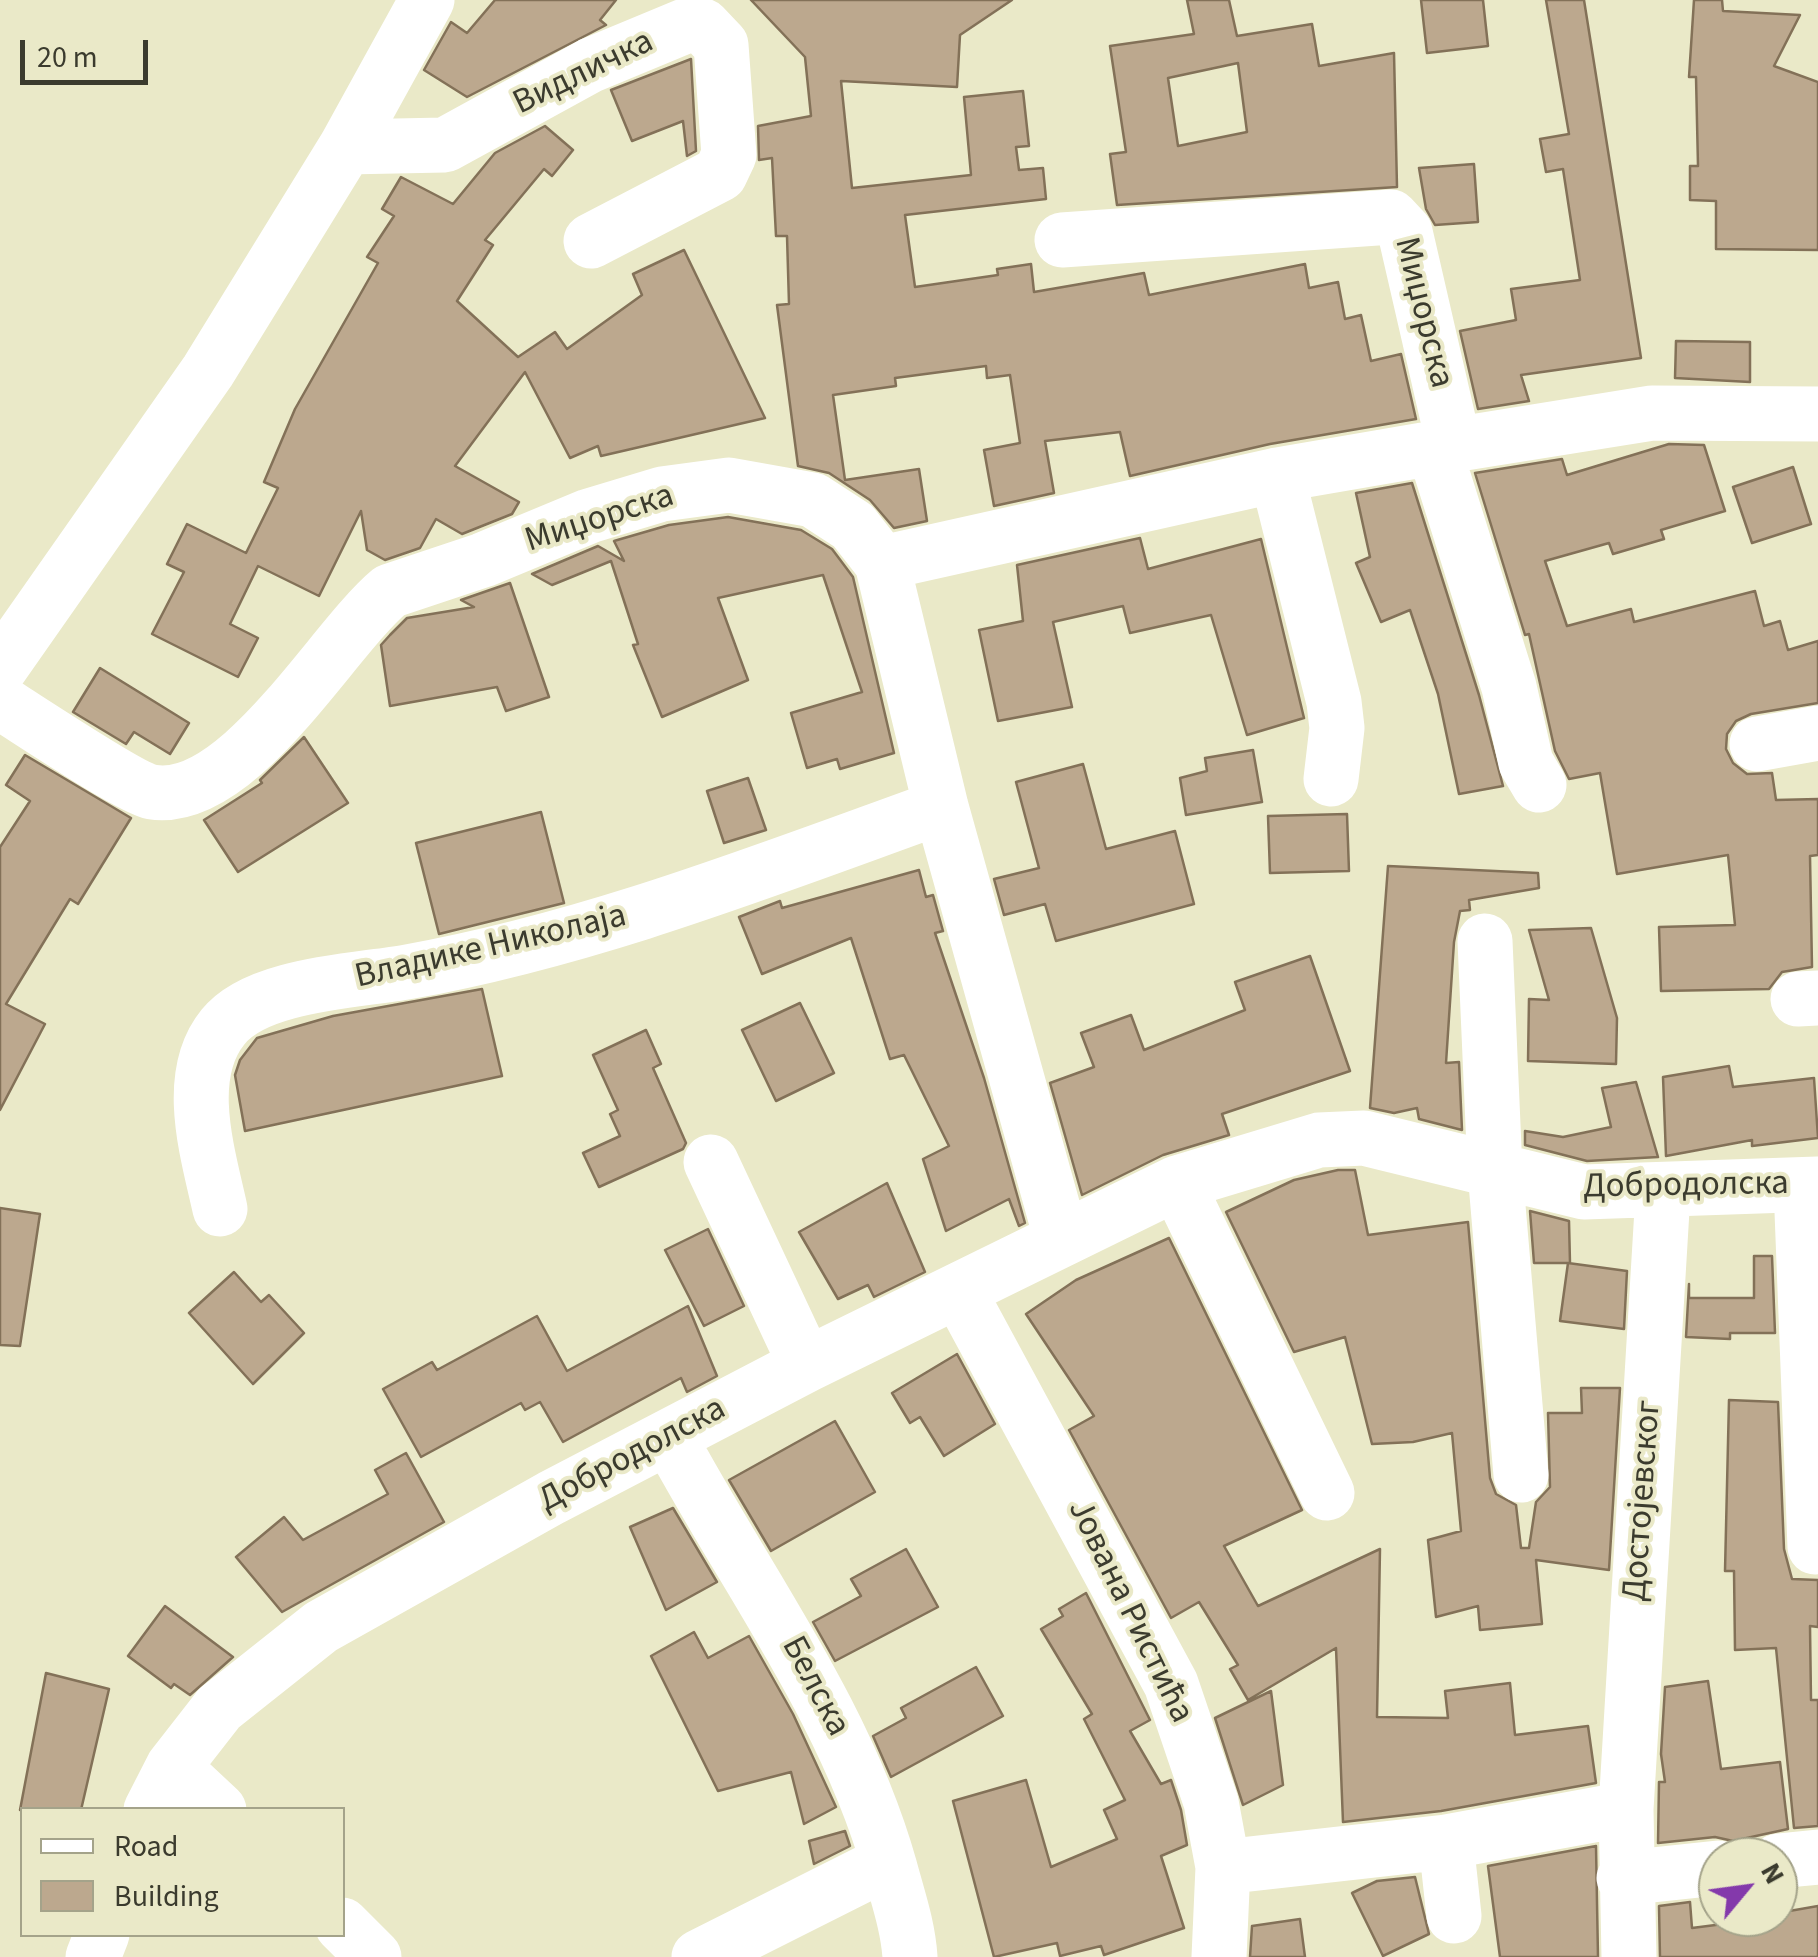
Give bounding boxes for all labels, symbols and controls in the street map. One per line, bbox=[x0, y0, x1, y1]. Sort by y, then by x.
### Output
scale bar bbox=[25, 20, 152, 82]
street label: Видличка bbox=[507, 22, 661, 126]
text: 20 m bbox=[37, 36, 98, 79]
street label: Миџорска bbox=[1383, 233, 1461, 393]
street label: Миџорска bbox=[520, 476, 680, 564]
street label: Владике Николаја bbox=[351, 896, 631, 1000]
street label: Добродолска bbox=[1583, 1164, 1789, 1210]
street label: Добродолска bbox=[532, 1389, 734, 1523]
street label: Достојевског bbox=[1616, 1399, 1672, 1603]
street label: Јована Ристића bbox=[1057, 1494, 1201, 1730]
street label: Белска bbox=[770, 1630, 858, 1744]
legend bbox=[20, 1807, 345, 1937]
text: Road bbox=[114, 1825, 178, 1868]
north arrow bbox=[1698, 1837, 1798, 1937]
text: N bbox=[1750, 1856, 1794, 1891]
text: Building bbox=[114, 1875, 219, 1918]

